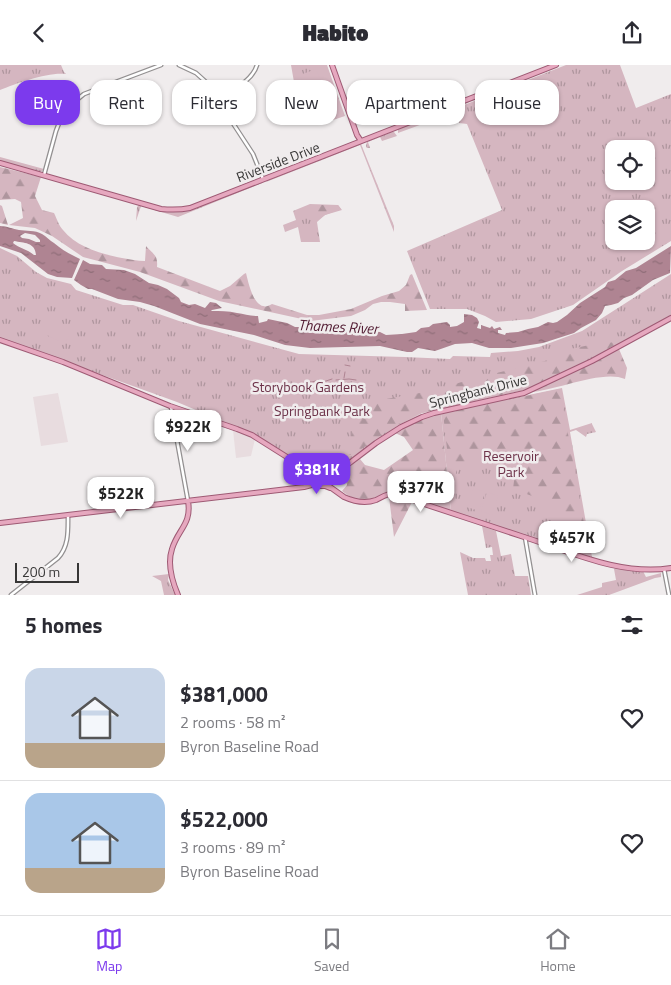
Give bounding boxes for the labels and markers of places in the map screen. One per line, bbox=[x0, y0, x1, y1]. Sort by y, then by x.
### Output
pin: $922K bbox=[153, 409, 223, 452]
pin: $381K bbox=[282, 453, 352, 495]
pin: $377K bbox=[386, 471, 456, 513]
pin: $522K bbox=[86, 477, 156, 519]
pin: $457K bbox=[537, 521, 607, 563]

